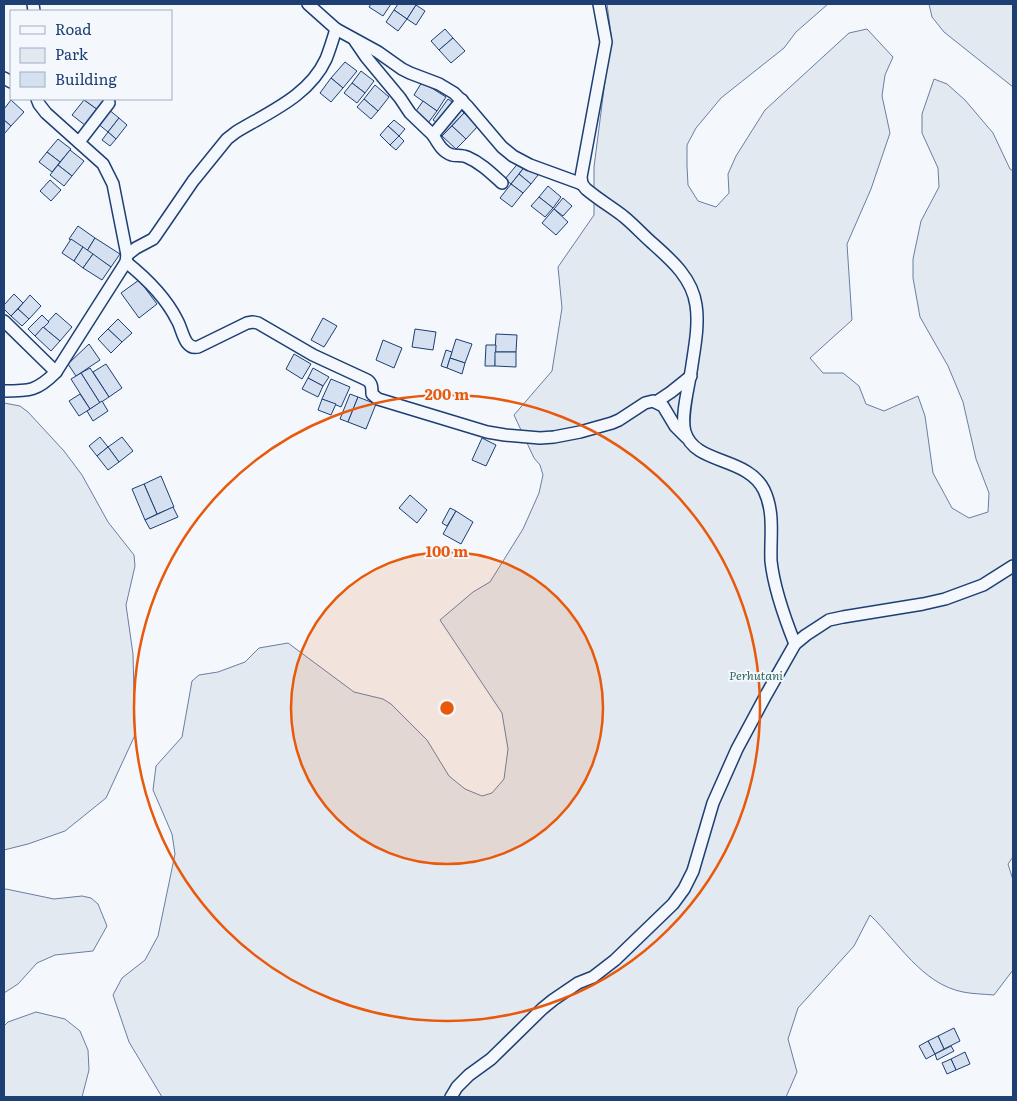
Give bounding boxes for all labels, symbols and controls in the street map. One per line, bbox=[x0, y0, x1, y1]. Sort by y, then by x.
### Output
legend bbox=[10, 10, 172, 100]
text: Road bbox=[55, 17, 91, 40]
text: Park bbox=[55, 42, 89, 65]
text: Building bbox=[55, 67, 117, 90]
text: 200 m bbox=[425, 382, 469, 405]
text: 100 m bbox=[426, 539, 468, 562]
park label: Perhutani bbox=[729, 666, 783, 684]
centre of rings bbox=[438, 699, 456, 717]

